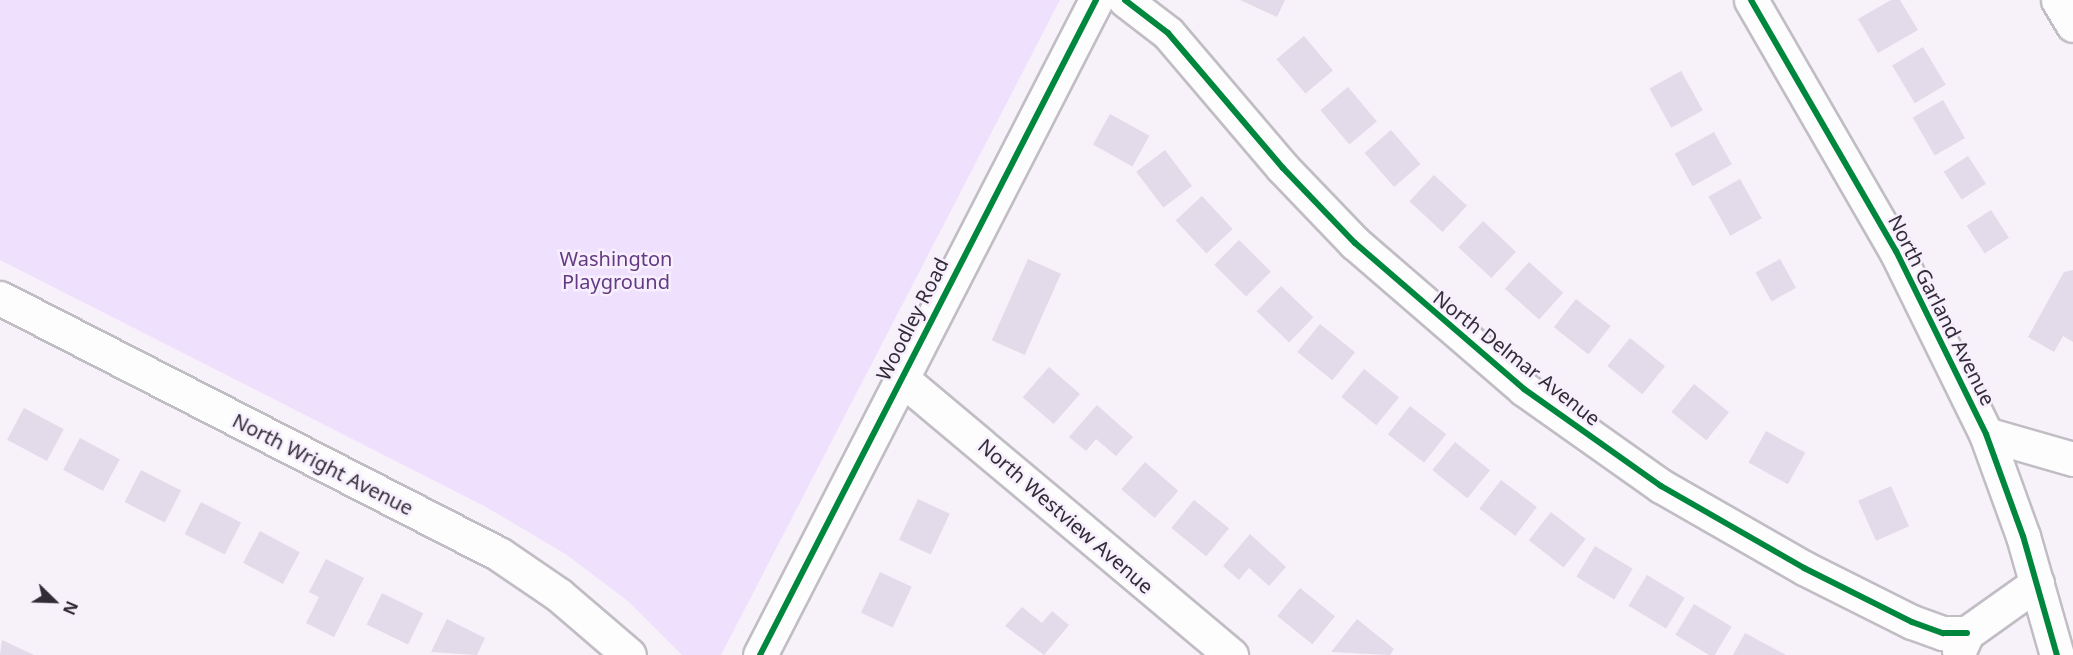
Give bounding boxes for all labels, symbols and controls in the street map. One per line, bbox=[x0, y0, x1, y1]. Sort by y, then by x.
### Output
street label: North Garland Avenue bbox=[1883, 211, 2001, 409]
park label: Washington Playground bbox=[560, 247, 672, 294]
street label: Woodley Road bbox=[871, 254, 953, 384]
street label: North Delmar Avenue bbox=[1429, 285, 1605, 431]
street label: North Wright Avenue bbox=[229, 408, 417, 520]
street label: North Westview Avenue bbox=[974, 433, 1158, 599]
north arrow bbox=[24, 571, 84, 631]
text: N bbox=[58, 598, 83, 618]

